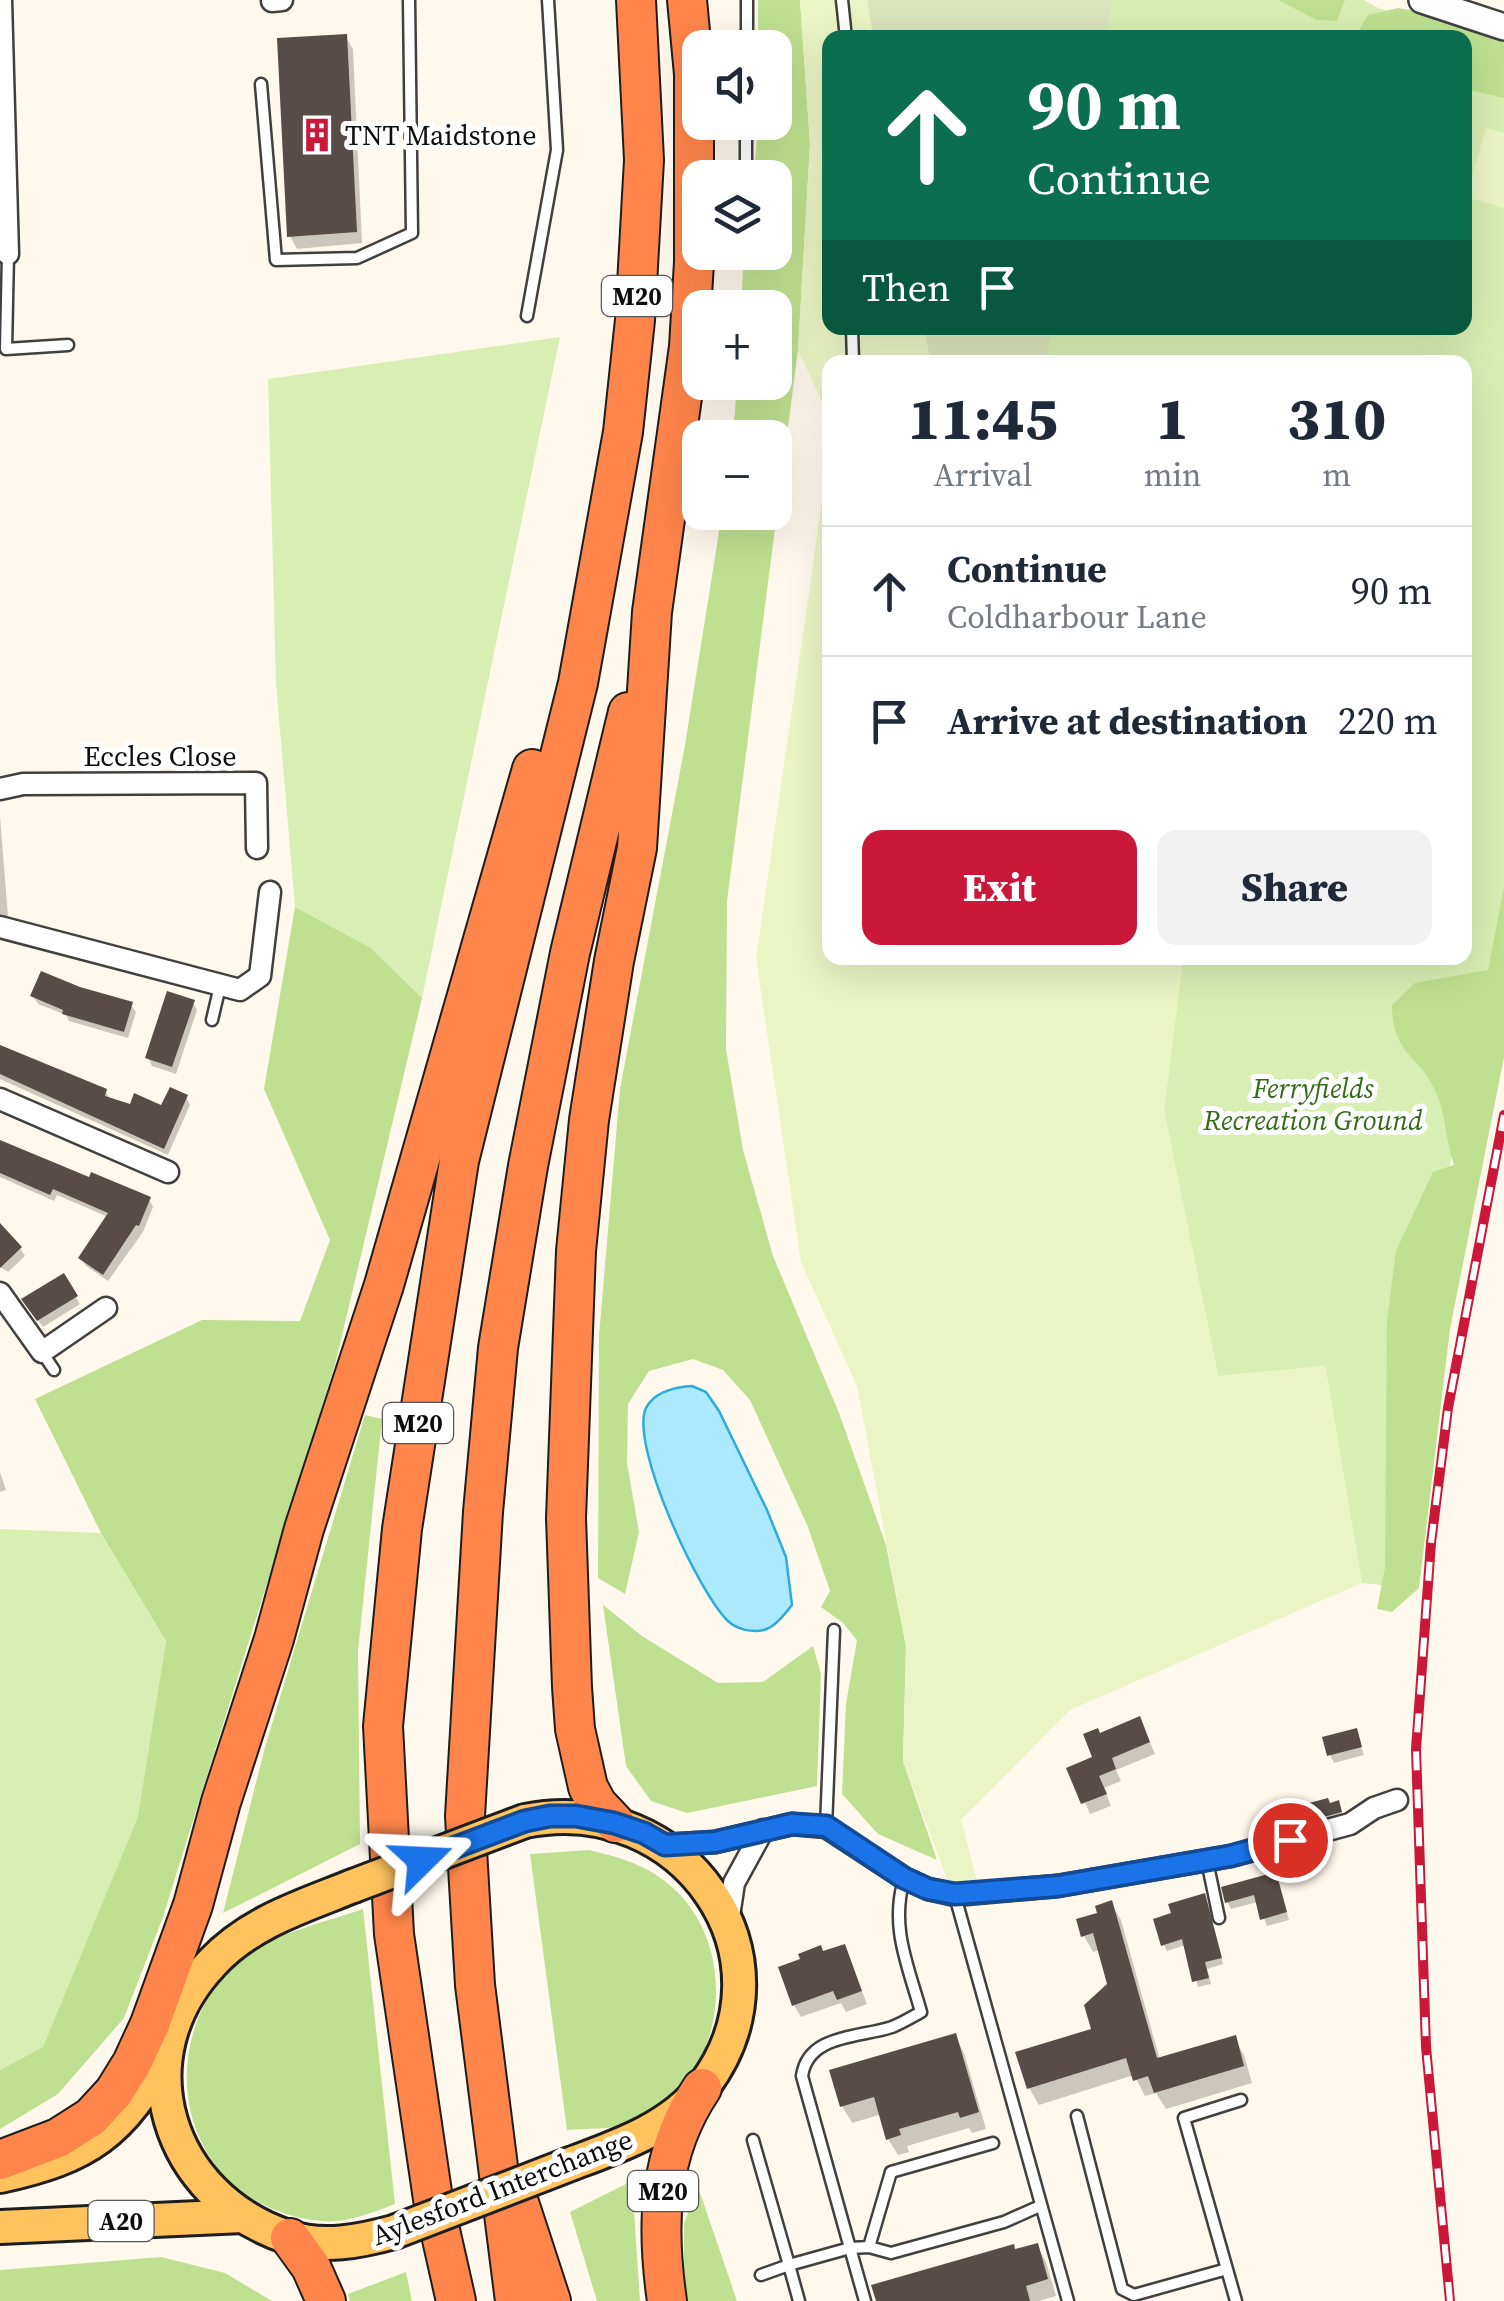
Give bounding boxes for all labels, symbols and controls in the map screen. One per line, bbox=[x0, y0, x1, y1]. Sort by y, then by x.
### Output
map controls bbox=[682, 30, 792, 530]
button: sound bbox=[682, 30, 792, 140]
text: 90 m bbox=[1027, 56, 1181, 152]
icon: ahead bbox=[862, 70, 992, 200]
building icon: TNT Maidstone bbox=[298, 116, 336, 154]
place label: TNT Maidstone bbox=[345, 116, 536, 154]
text: Continue bbox=[1027, 147, 1211, 209]
button: layers bbox=[682, 160, 792, 270]
icon: arrive bbox=[970, 260, 1025, 315]
text: Then bbox=[862, 262, 950, 314]
road number: M20 bbox=[602, 276, 672, 316]
button: + bbox=[682, 290, 792, 400]
text: 11:45 bbox=[908, 377, 1058, 459]
text: 1 bbox=[1156, 377, 1189, 459]
text: 310 bbox=[1287, 377, 1386, 459]
button: − bbox=[682, 420, 792, 530]
text: Arrival bbox=[933, 453, 1032, 497]
text: min bbox=[1144, 453, 1201, 497]
text: m bbox=[1322, 453, 1351, 497]
text: Continue bbox=[947, 543, 1107, 595]
icon: ahead bbox=[862, 564, 917, 619]
text: 90 m bbox=[1351, 565, 1432, 617]
text: Coldharbour Lane bbox=[947, 595, 1207, 639]
icon: arrive bbox=[862, 694, 917, 749]
text: Arrive at destination bbox=[947, 695, 1308, 747]
text: 220 m bbox=[1338, 695, 1438, 747]
street label: Eccles Close bbox=[83, 737, 237, 775]
button: Exit bbox=[862, 830, 1137, 945]
button: Share bbox=[1157, 830, 1432, 945]
park label: Ferryfields Recreation Ground bbox=[1202, 1069, 1423, 1139]
road number: M20 bbox=[383, 1403, 453, 1443]
pin bbox=[1248, 1798, 1333, 1883]
position arrow bbox=[370, 1808, 474, 1912]
icon: arrive bbox=[1263, 1813, 1318, 1868]
street label: Aylesford Interchange bbox=[366, 2120, 638, 2254]
road number: M20 bbox=[628, 2171, 698, 2211]
road number: A20 bbox=[88, 2201, 154, 2241]

